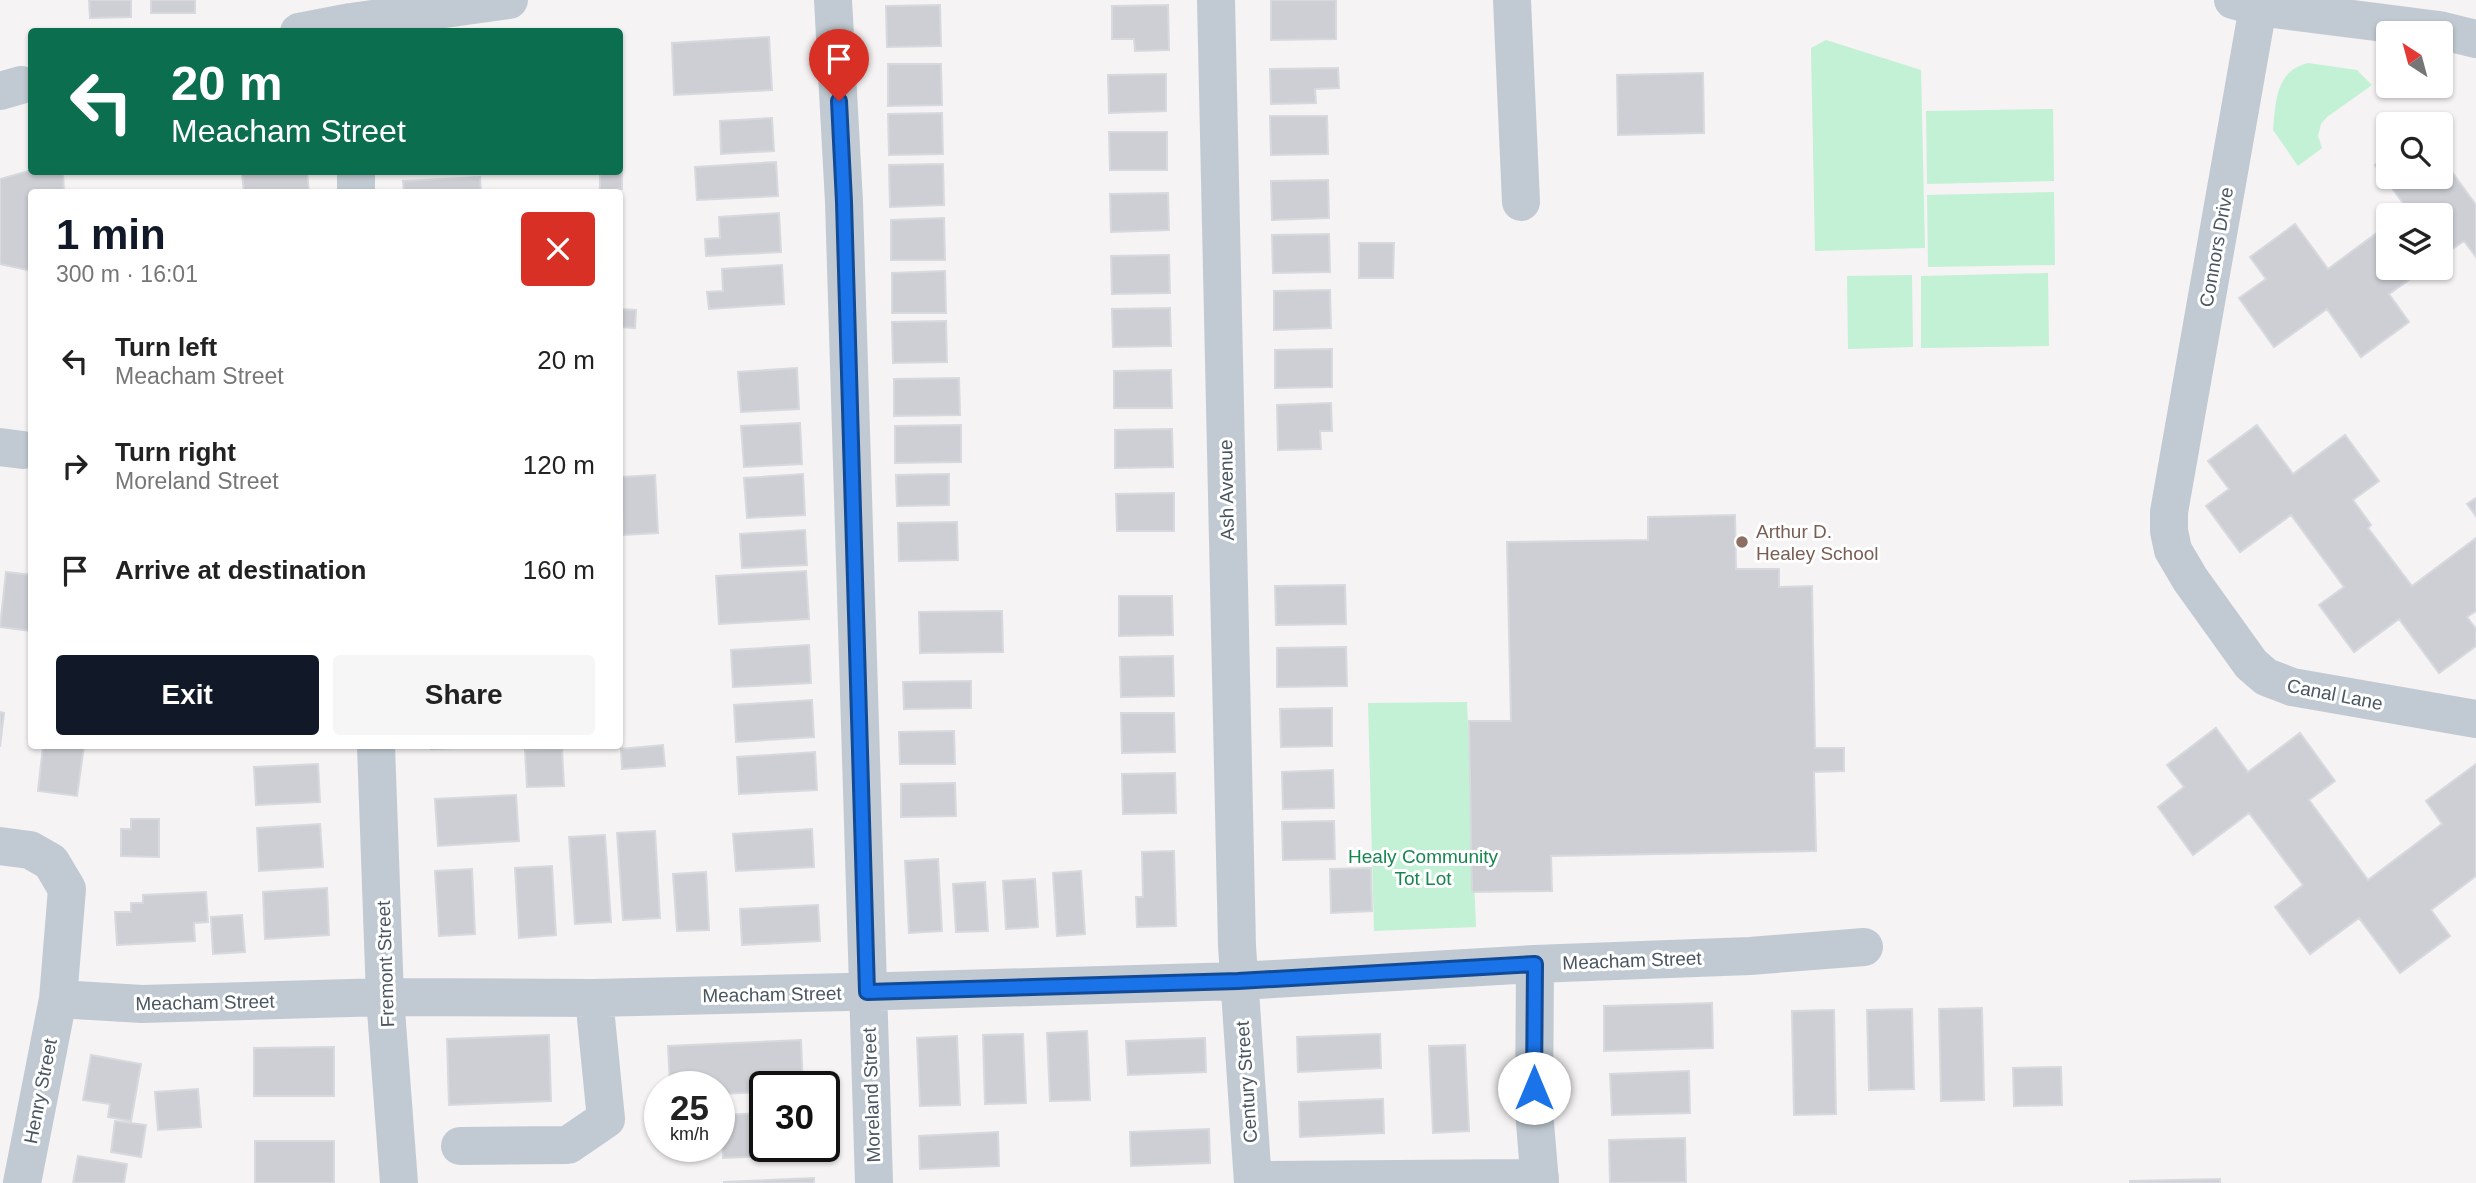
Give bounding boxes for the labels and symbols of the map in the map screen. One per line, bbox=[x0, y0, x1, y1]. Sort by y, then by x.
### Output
north arrow bbox=[2376, 21, 2454, 98]
pin bbox=[809, 29, 869, 101]
street label: Connors Drive bbox=[2196, 185, 2237, 309]
street label: Ash Avenue bbox=[1215, 439, 1238, 541]
place label: Arthur D. Healey School bbox=[1756, 521, 1879, 564]
marker: Arthur D. Healey School bbox=[1734, 534, 1750, 550]
street label: Canal Lane bbox=[2285, 675, 2385, 714]
park label: Healy Community Tot Lot bbox=[1348, 846, 1498, 889]
street label: Fremont Street bbox=[373, 900, 398, 1028]
street label: Meacham Street bbox=[1562, 948, 1703, 973]
street label: Meacham Street bbox=[702, 983, 843, 1006]
street label: Meacham Street bbox=[135, 991, 276, 1014]
street label: Century Street bbox=[1232, 1019, 1261, 1144]
street label: Moreland Street bbox=[859, 1026, 884, 1163]
street label: Henry Street bbox=[20, 1036, 61, 1145]
position arrow bbox=[1497, 1051, 1571, 1125]
speed limit sign: 30 bbox=[749, 1071, 840, 1162]

